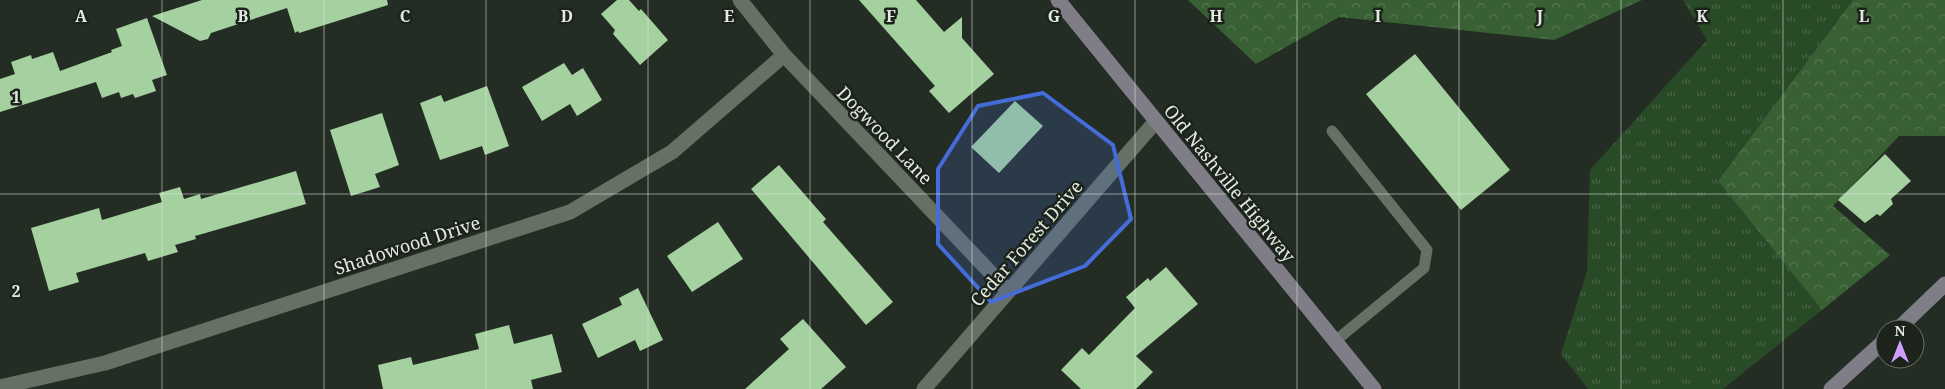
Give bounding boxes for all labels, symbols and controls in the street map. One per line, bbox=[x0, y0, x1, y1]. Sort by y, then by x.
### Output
text: A bbox=[75, 5, 88, 27]
text: B bbox=[238, 5, 249, 27]
text: C bbox=[400, 5, 411, 27]
text: D bbox=[561, 5, 573, 27]
text: E bbox=[724, 5, 734, 27]
text: F bbox=[886, 5, 896, 27]
text: G bbox=[1048, 5, 1060, 27]
text: H bbox=[1209, 5, 1223, 27]
text: I bbox=[1375, 5, 1381, 27]
text: J bbox=[1536, 5, 1544, 27]
text: K bbox=[1696, 5, 1708, 27]
text: L bbox=[1859, 5, 1869, 27]
street label: Dogwood Lane bbox=[832, 81, 938, 189]
text: 1 bbox=[11, 86, 21, 108]
street label: Old Nashville Highway bbox=[1159, 99, 1302, 267]
street label: Cedar Forest Drive bbox=[964, 175, 1088, 311]
street label: Shadowood Drive bbox=[331, 210, 483, 280]
text: 2 bbox=[11, 280, 21, 302]
north arrow bbox=[1875, 319, 1925, 369]
text: N bbox=[1894, 321, 1906, 340]

